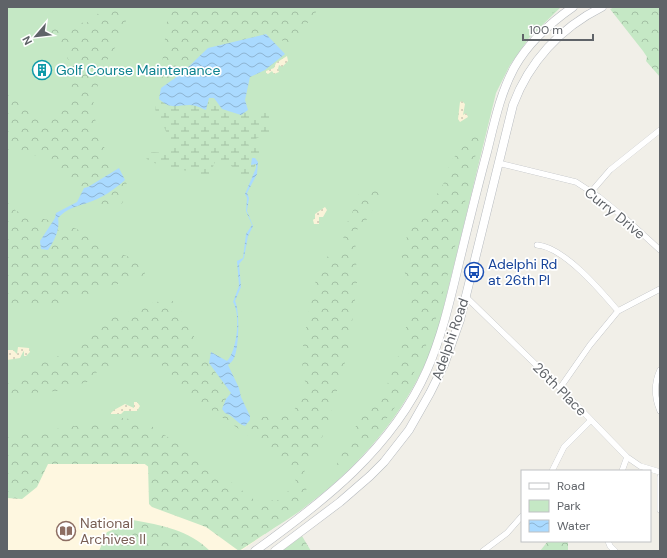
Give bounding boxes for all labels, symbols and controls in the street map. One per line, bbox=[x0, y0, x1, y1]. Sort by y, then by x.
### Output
north arrow bbox=[16, 16, 56, 56]
scale bar bbox=[523, 16, 593, 42]
text: 100 m bbox=[529, 22, 563, 38]
text: N bbox=[19, 34, 35, 48]
building icon: Golf Course Maintenance bbox=[31, 59, 53, 81]
place label: Golf Course Maintenance bbox=[56, 61, 220, 79]
street label: Curry Drive bbox=[581, 183, 649, 243]
place label: Adelphi Rd at 26th Pl bbox=[488, 255, 557, 289]
bus stop icon: Adelphi Rd at 26th Pl bbox=[463, 261, 485, 283]
street label: Adelphi Road bbox=[428, 296, 472, 382]
street label: 26th Place bbox=[529, 358, 591, 420]
legend bbox=[521, 470, 651, 542]
text: Road bbox=[557, 478, 585, 494]
text: Park bbox=[557, 498, 581, 514]
place label: National Archives II bbox=[80, 514, 146, 548]
text: Water bbox=[557, 518, 591, 534]
library icon: National Archives II bbox=[55, 520, 77, 542]

